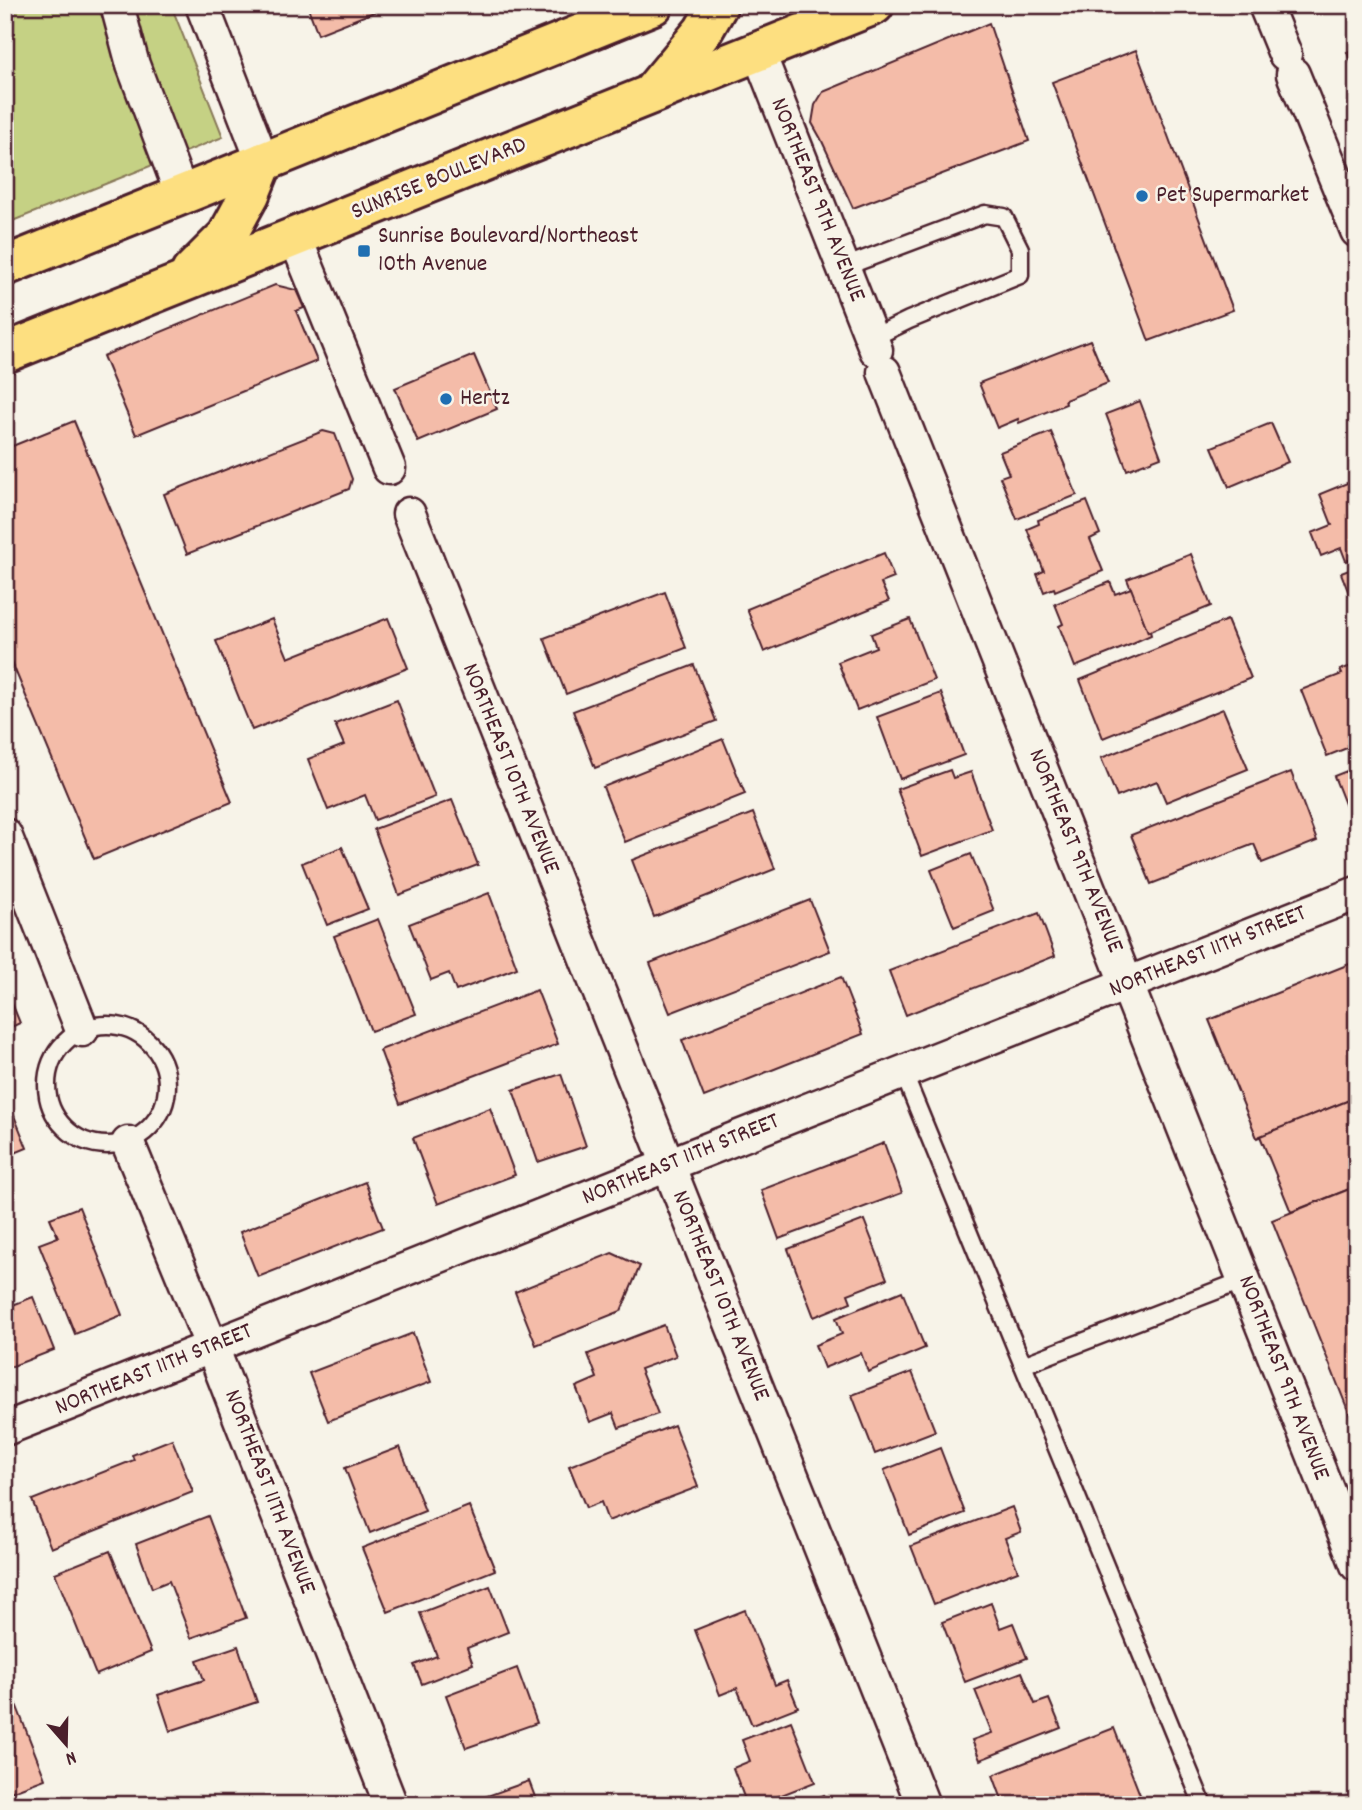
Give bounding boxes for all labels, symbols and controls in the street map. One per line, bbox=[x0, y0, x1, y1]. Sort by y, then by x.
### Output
street label: NORTHEAST 9TH AVENUE bbox=[761, 93, 873, 307]
street label: SUNRISE BOULEVARD bbox=[346, 128, 532, 230]
place label: Pet Supermarket bbox=[1156, 179, 1309, 213]
marker: Pet Supermarket bbox=[1134, 188, 1150, 204]
place label: Sunrise Boulevard/Northeast 10th Avenue bbox=[378, 220, 639, 282]
marker: Sunrise Boulevard/Northeast 10th Avenue bbox=[356, 243, 372, 259]
place label: Hertz bbox=[460, 382, 510, 416]
marker: Hertz bbox=[438, 391, 454, 407]
street label: NORTHEAST 10TH AVENUE bbox=[452, 659, 568, 880]
street label: NORTHEAST 9TH AVENUE bbox=[1019, 744, 1131, 958]
street label: NORTHEAST 11TH STREET bbox=[1104, 897, 1312, 1007]
street label: NORTHEAST 11TH STREET bbox=[577, 1105, 785, 1215]
street label: NORTHEAST 10TH AVENUE bbox=[662, 1186, 778, 1407]
street label: NORTHEAST 9TH AVENUE bbox=[1228, 1271, 1338, 1486]
street label: NORTHEAST 11TH STREET bbox=[50, 1315, 258, 1425]
street label: NORTHEAST 11TH AVENUE bbox=[214, 1385, 324, 1599]
north arrow bbox=[32, 1708, 102, 1778]
text: N bbox=[62, 1742, 80, 1771]

